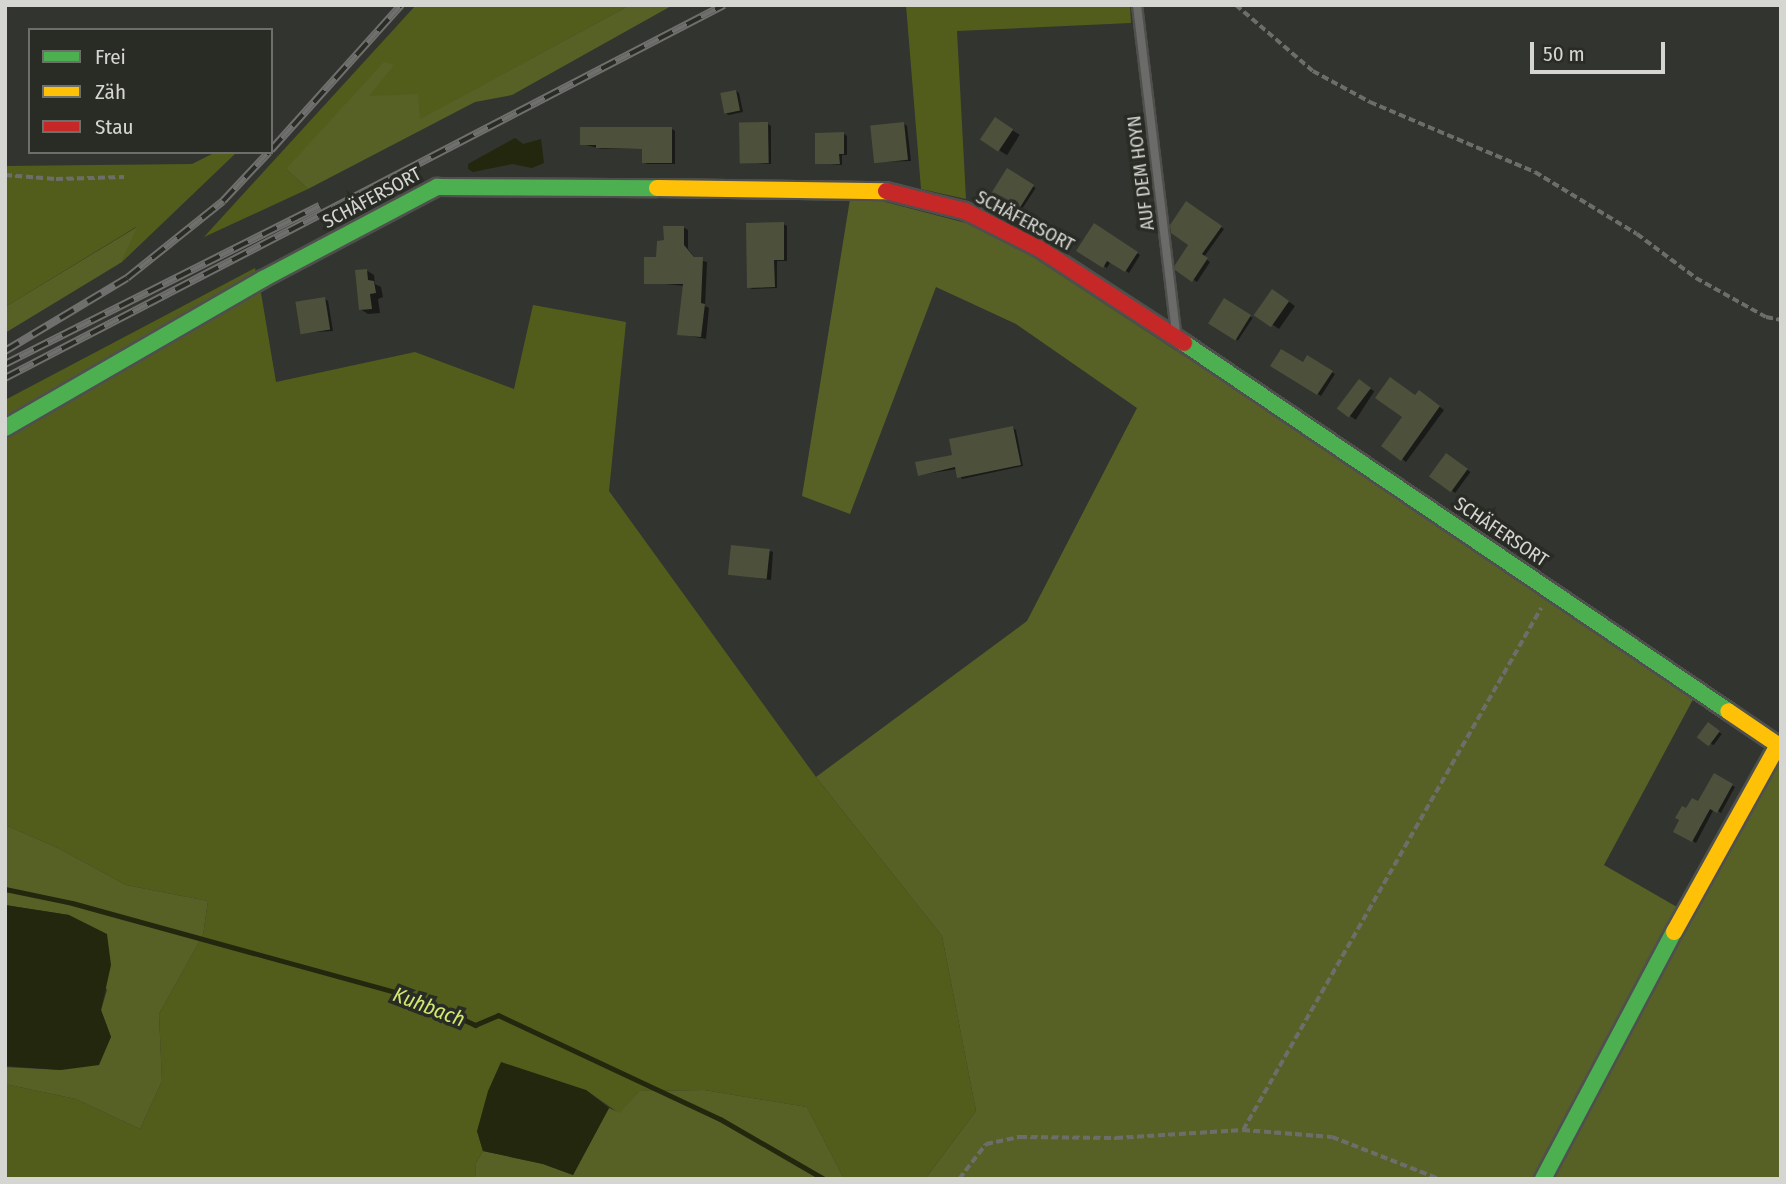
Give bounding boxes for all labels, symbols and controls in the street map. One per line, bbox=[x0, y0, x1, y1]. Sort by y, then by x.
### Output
legend bbox=[28, 28, 273, 154]
scale bar bbox=[1534, 28, 1669, 72]
text: 50 m bbox=[1543, 41, 1585, 67]
text: Frei bbox=[95, 44, 126, 70]
text: Zäh bbox=[95, 79, 126, 105]
text: Stau bbox=[95, 114, 133, 140]
street label: AUF DEM HOYN bbox=[1123, 114, 1159, 232]
street label: SCHÄFERSORT bbox=[319, 163, 425, 233]
street label: SCHÄFERSORT bbox=[972, 186, 1078, 256]
street label: SCHÄFERSORT bbox=[1450, 492, 1552, 572]
water label: Kuhbach bbox=[390, 982, 468, 1032]

